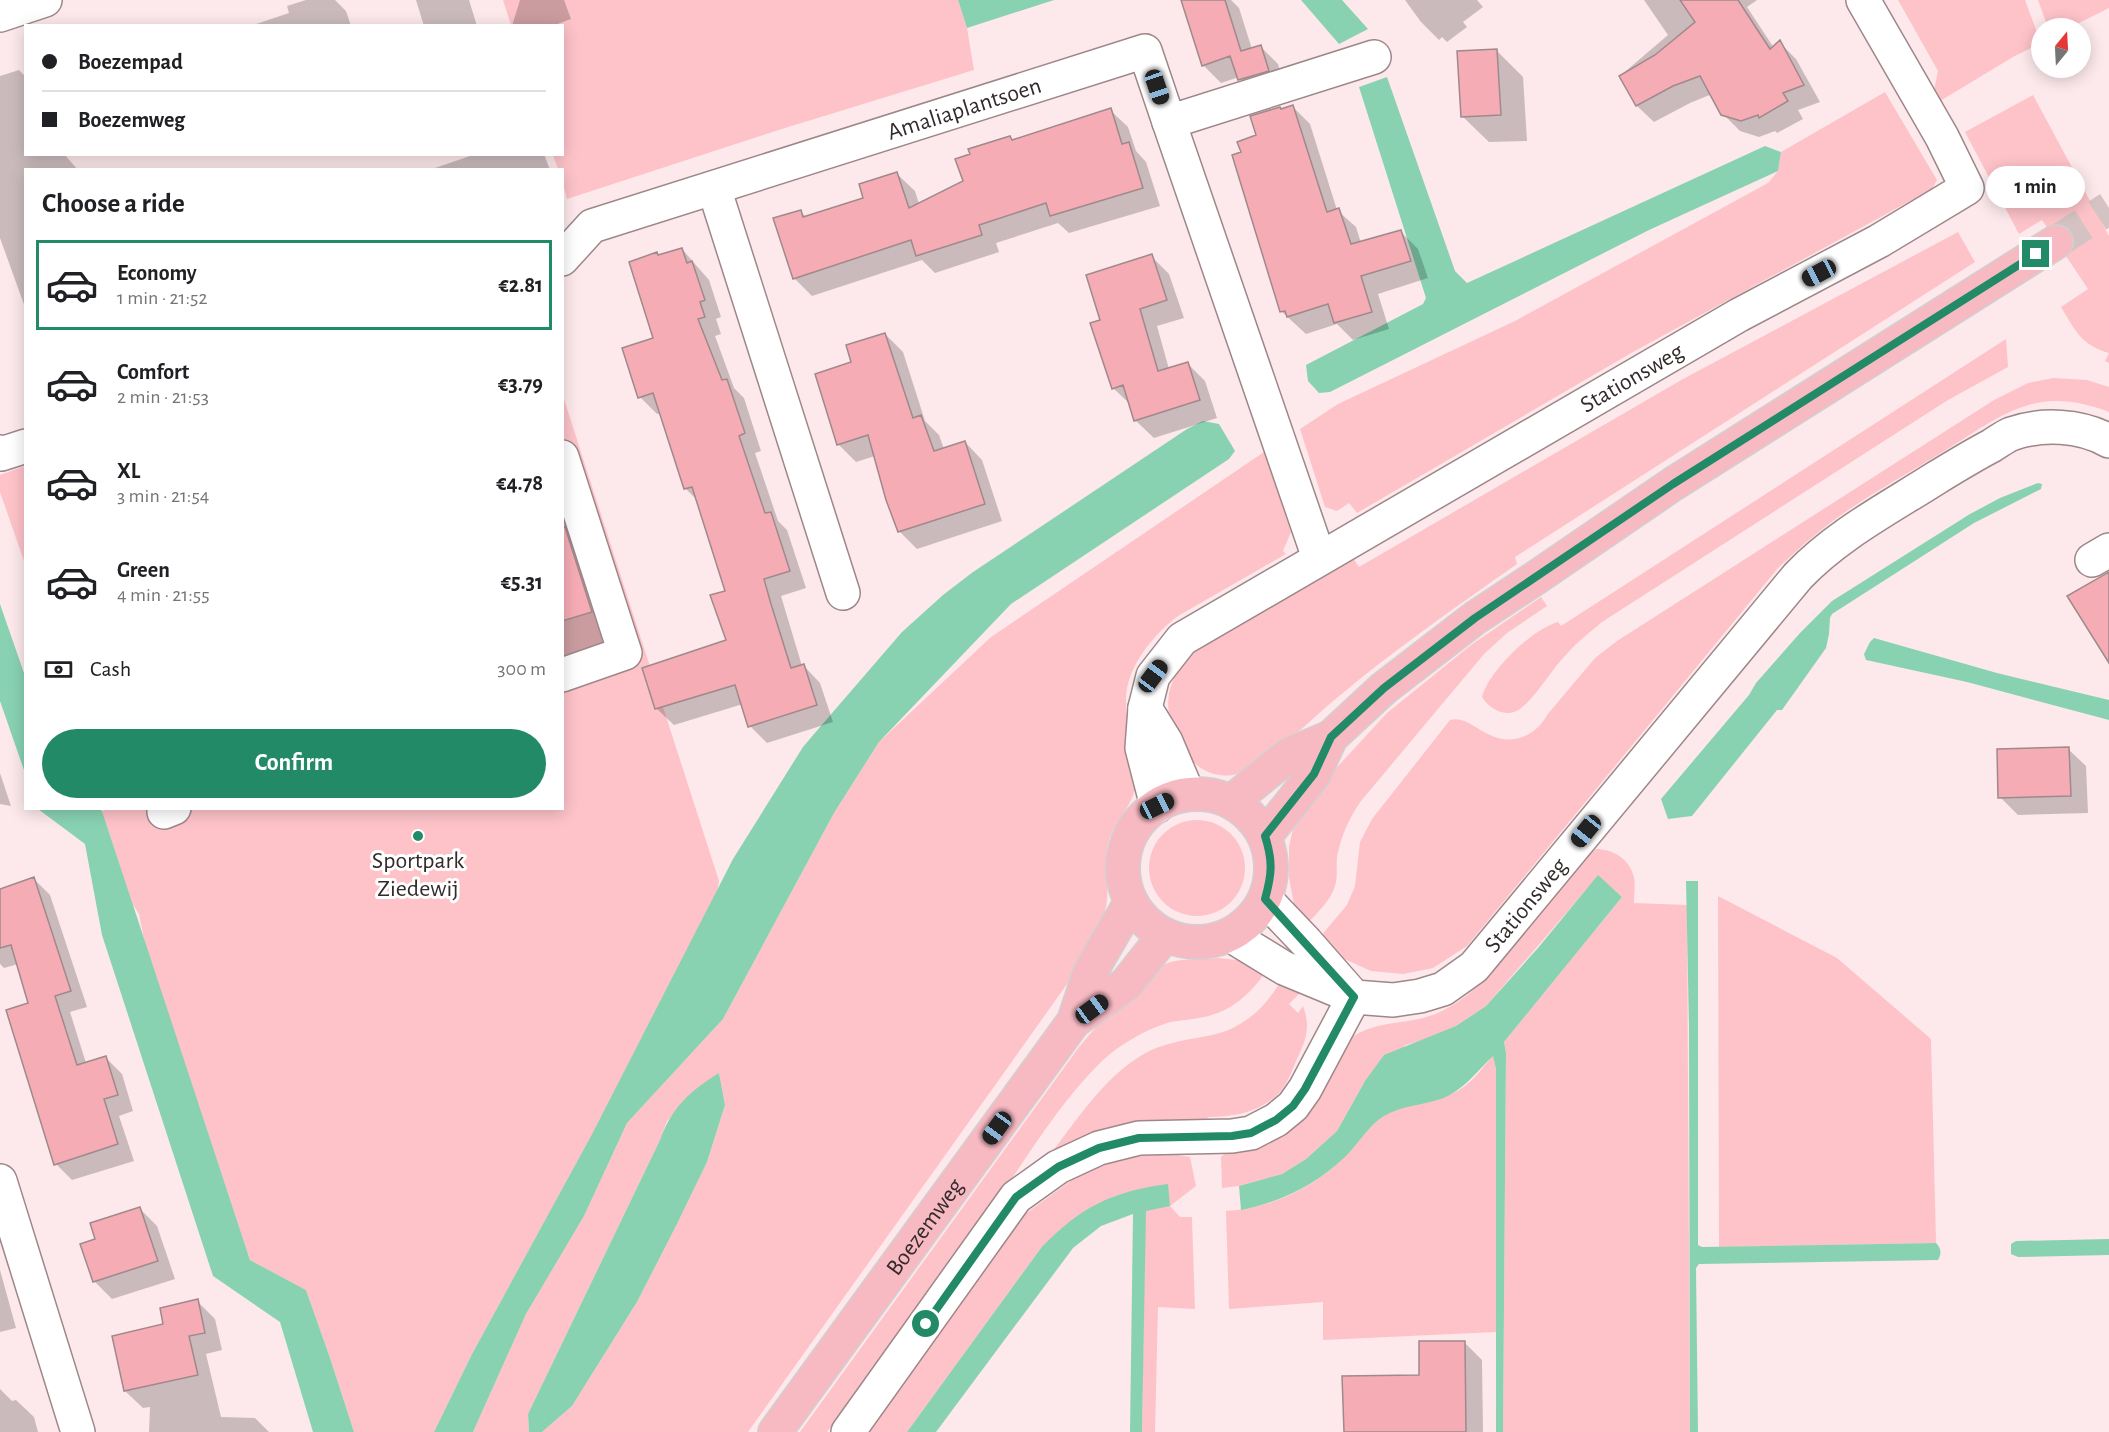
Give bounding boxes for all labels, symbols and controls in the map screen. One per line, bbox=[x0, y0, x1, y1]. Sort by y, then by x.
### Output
north arrow bbox=[2031, 18, 2091, 78]
map controls bbox=[2031, 18, 2091, 78]
text: Boezempad bbox=[78, 51, 183, 73]
car bbox=[1143, 67, 1171, 107]
street label: Amaliaplantsoen bbox=[885, 74, 1044, 145]
text: Boezemweg bbox=[78, 109, 185, 131]
callout: 1 min bbox=[1986, 167, 2086, 209]
text: 1 min bbox=[2014, 177, 2057, 197]
text: Choose a ride bbox=[42, 190, 185, 217]
route end bbox=[2022, 240, 2049, 267]
car bbox=[1799, 257, 1839, 289]
icon: car bbox=[45, 258, 99, 312]
text: Economy bbox=[117, 262, 197, 284]
text: €2.81 bbox=[499, 274, 543, 296]
text: 1 min · 21:52 bbox=[117, 288, 208, 308]
street label: Stationsweg bbox=[1576, 339, 1688, 418]
icon: car bbox=[45, 357, 99, 411]
text: Comfort bbox=[117, 361, 189, 383]
text: €3.79 bbox=[498, 373, 543, 395]
text: 2 min · 21:53 bbox=[117, 387, 209, 407]
icon: car bbox=[45, 456, 99, 510]
text: XL bbox=[117, 460, 140, 482]
text: €4.78 bbox=[496, 472, 543, 494]
text: 3 min · 21:54 bbox=[117, 486, 209, 506]
icon: car bbox=[45, 555, 99, 609]
text: Green bbox=[117, 559, 170, 581]
text: €5.31 bbox=[501, 571, 543, 593]
text: 4 min · 21:55 bbox=[117, 585, 210, 605]
icon: cash bbox=[42, 653, 75, 686]
car bbox=[1135, 656, 1171, 696]
text: Cash bbox=[90, 658, 131, 680]
text: 300 m bbox=[497, 659, 546, 679]
button: Confirm bbox=[42, 729, 546, 798]
car bbox=[1137, 790, 1177, 822]
car bbox=[1568, 811, 1604, 851]
marker: Sportpark Ziedewij bbox=[411, 829, 425, 843]
place label: Sportpark Ziedewij bbox=[372, 849, 464, 901]
street label: Stationsweg bbox=[1480, 854, 1572, 958]
car bbox=[1072, 991, 1112, 1027]
car bbox=[979, 1108, 1015, 1148]
street label: Boezemweg bbox=[882, 1174, 968, 1280]
route start bbox=[912, 1310, 939, 1337]

